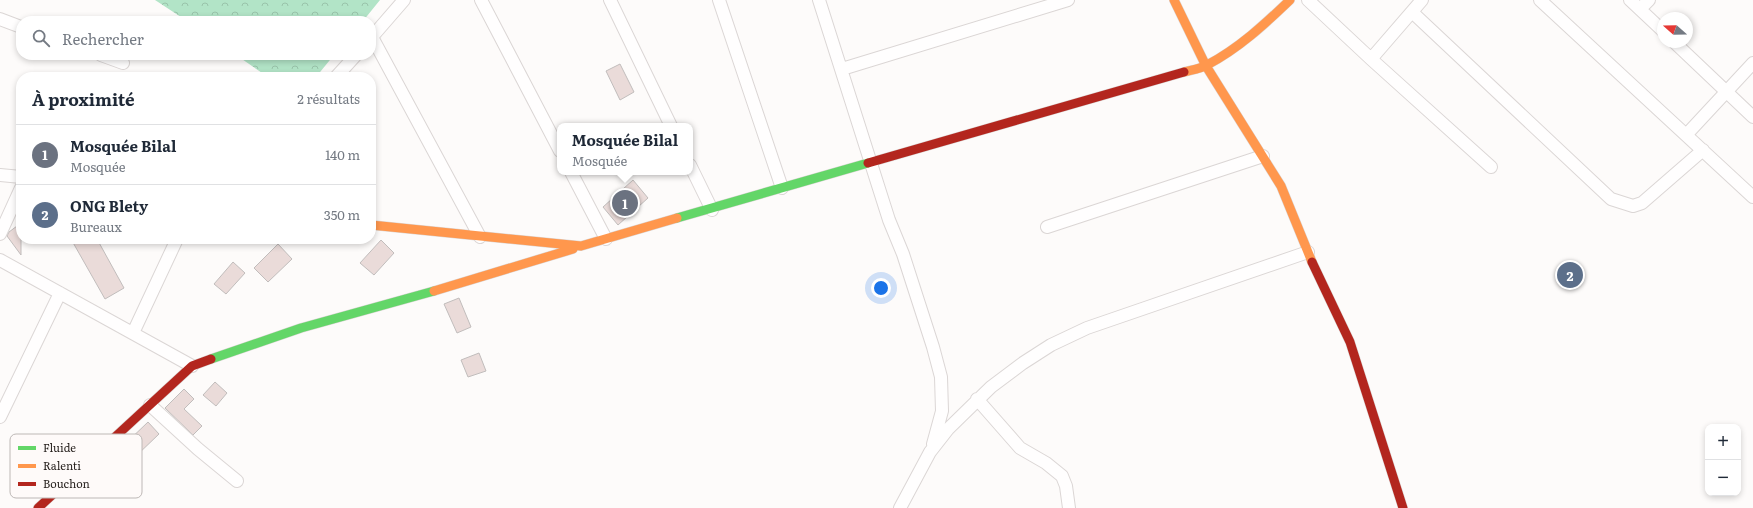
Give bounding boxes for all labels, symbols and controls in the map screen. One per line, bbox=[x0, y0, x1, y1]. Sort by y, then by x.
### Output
north arrow bbox=[1657, 12, 1693, 48]
search box bbox=[16, 16, 376, 60]
icon: search bbox=[30, 27, 52, 49]
text: Rechercher bbox=[62, 27, 144, 50]
text: À proximité bbox=[32, 86, 135, 111]
text: 2 résultats bbox=[297, 89, 360, 108]
popup bbox=[557, 123, 693, 175]
text: Mosquée Bilal bbox=[572, 128, 678, 151]
text: Mosquée Bilal bbox=[70, 134, 176, 157]
text: 1 bbox=[42, 145, 48, 164]
text: 140 m bbox=[325, 145, 360, 164]
text: Mosquée bbox=[572, 151, 627, 170]
text: Mosquée bbox=[70, 157, 125, 176]
pin: 1 bbox=[612, 188, 638, 218]
text: ONG Blety bbox=[70, 194, 148, 217]
text: 2 bbox=[42, 205, 48, 224]
text: 350 m bbox=[324, 205, 360, 224]
text: Bureaux bbox=[70, 217, 122, 236]
pin: 2 bbox=[1557, 260, 1583, 290]
your location bbox=[871, 278, 891, 298]
map controls bbox=[1705, 424, 1741, 496]
button: + bbox=[1705, 424, 1741, 460]
legend bbox=[10, 434, 142, 498]
text: Fluide bbox=[43, 439, 76, 455]
text: Ralenti bbox=[43, 457, 81, 473]
button: − bbox=[1705, 460, 1741, 496]
text: Bouchon bbox=[43, 475, 90, 491]

